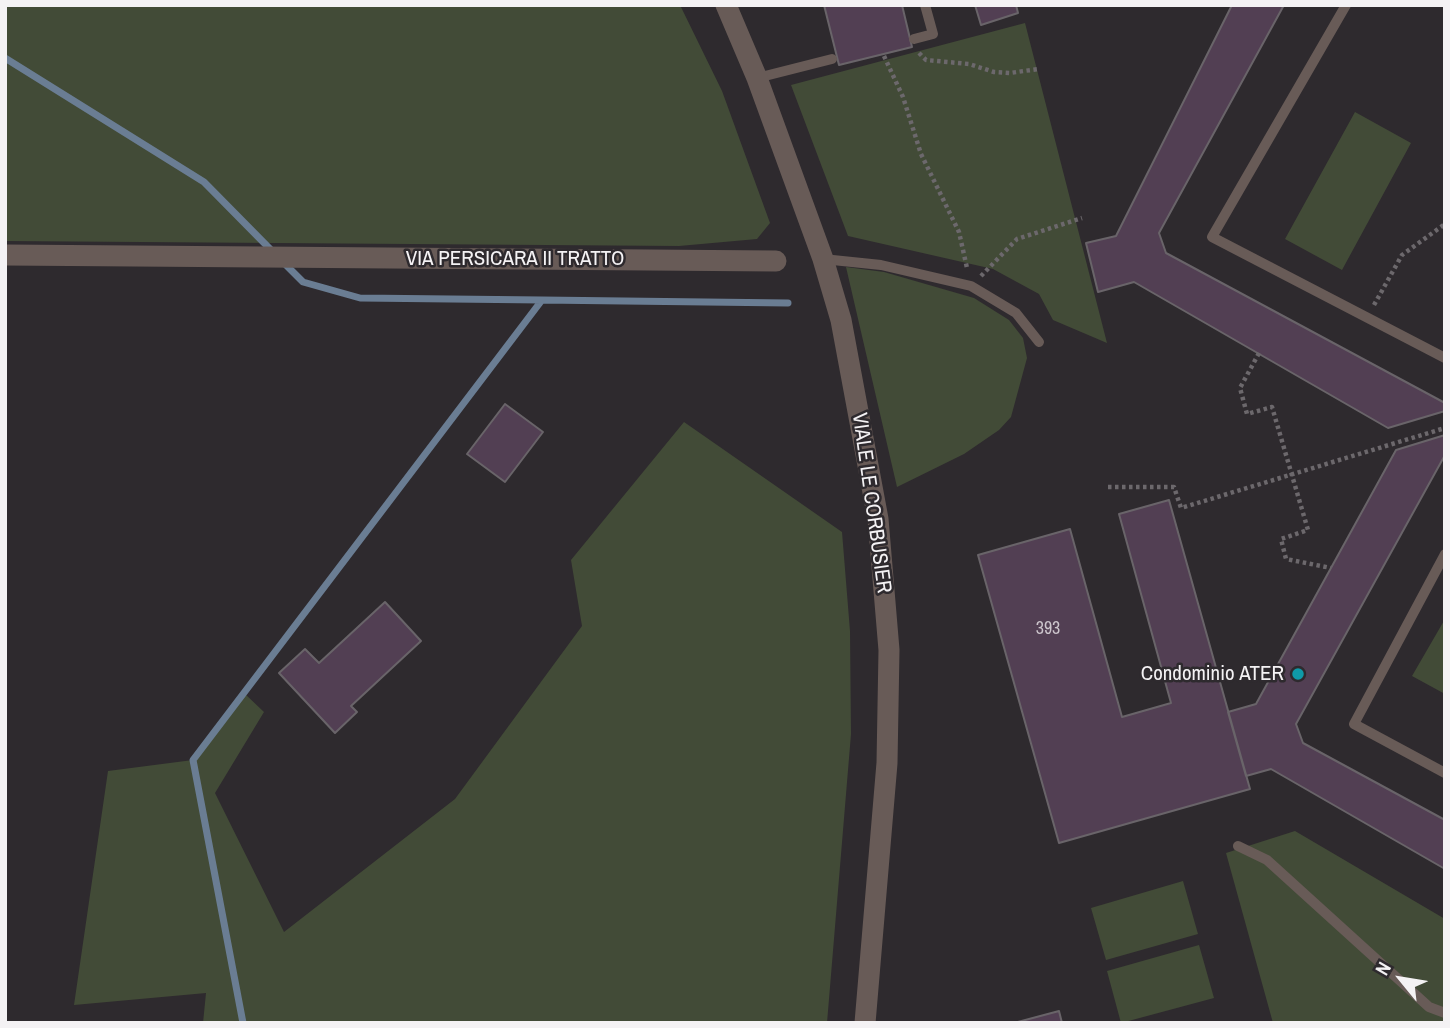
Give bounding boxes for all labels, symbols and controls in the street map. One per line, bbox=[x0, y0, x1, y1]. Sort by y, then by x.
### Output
street label: VIA PERSICARA II TRATTO bbox=[406, 246, 624, 272]
street label: VIALE LE CORBUSIER bbox=[846, 411, 896, 595]
house number: 393 bbox=[1036, 618, 1060, 640]
place label: Condominio ATER bbox=[1141, 661, 1284, 687]
marker: Condominio ATER bbox=[1290, 666, 1306, 682]
north arrow bbox=[1366, 944, 1436, 1014]
text: N bbox=[1369, 957, 1397, 980]

